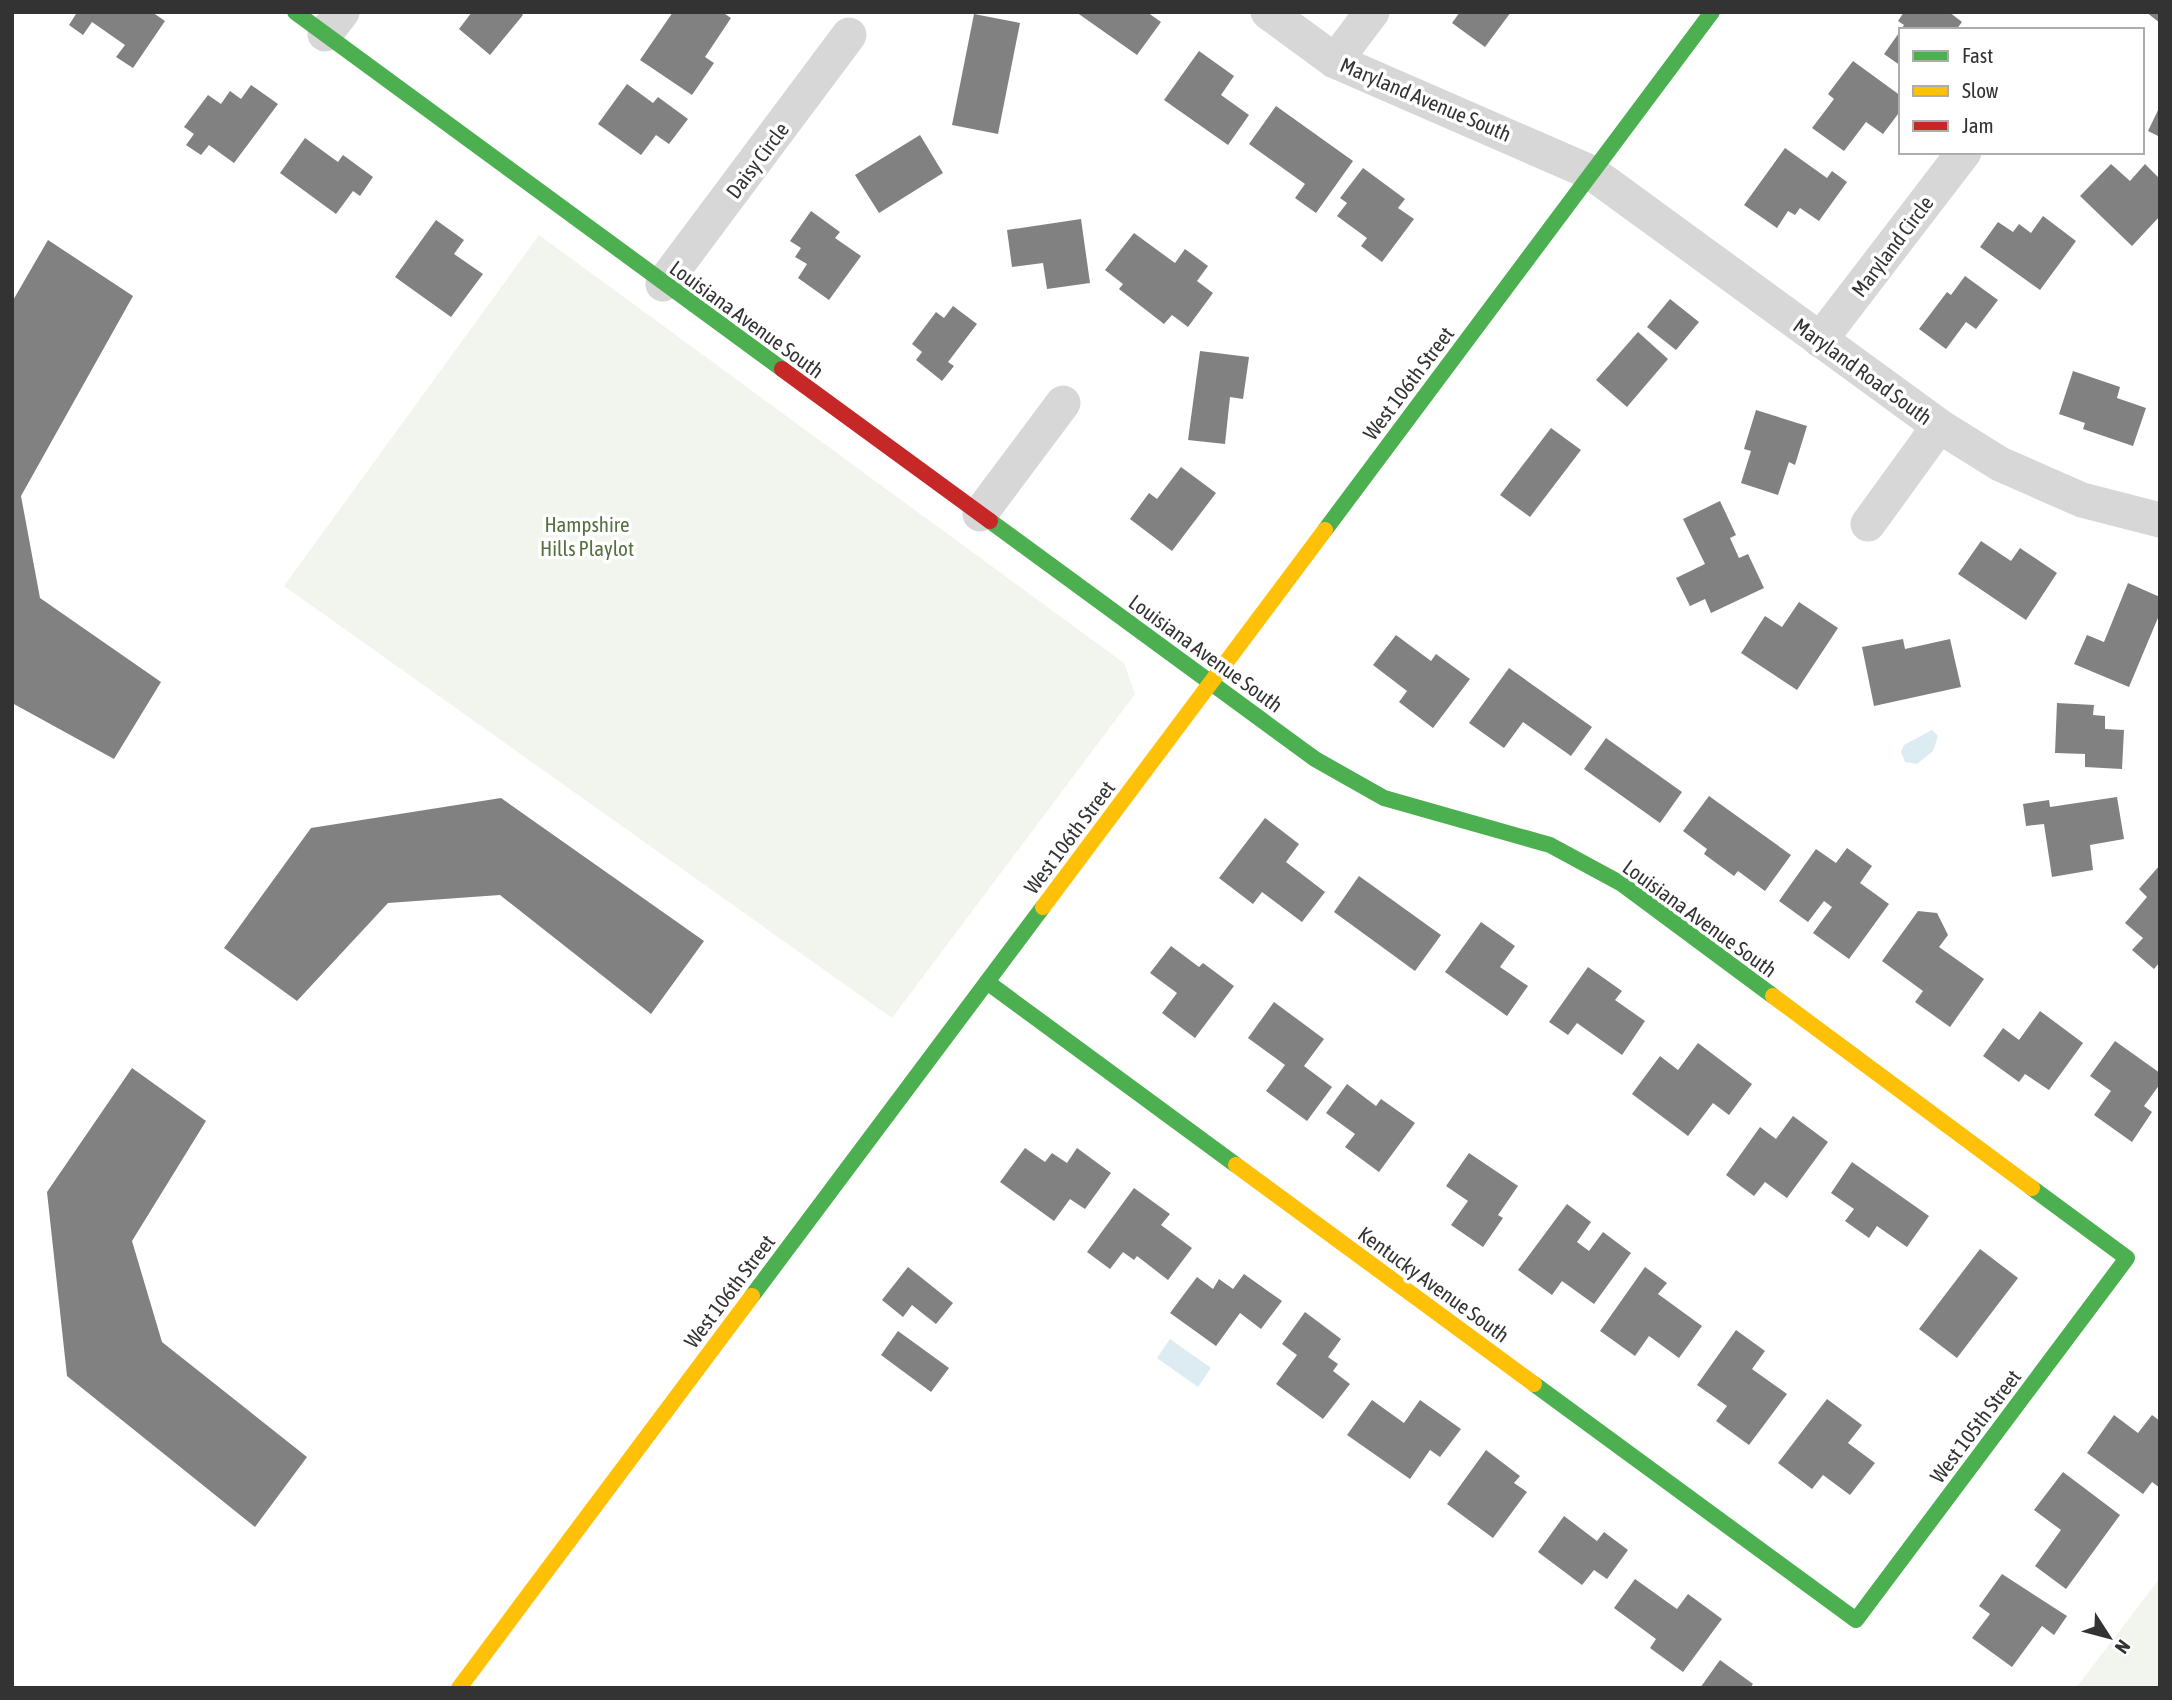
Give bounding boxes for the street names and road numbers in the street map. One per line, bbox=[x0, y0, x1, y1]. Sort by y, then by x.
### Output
street label: Maryland Avenue South bbox=[1337, 52, 1515, 146]
street label: Daisy Circle bbox=[721, 117, 793, 203]
street label: Maryland Circle bbox=[1846, 191, 1938, 301]
street label: Louisiana Avenue South bbox=[666, 255, 828, 383]
street label: Maryland Road South bbox=[1789, 313, 1937, 429]
street label: West 106th Street bbox=[1358, 322, 1458, 444]
street label: Louisiana Avenue South bbox=[1125, 589, 1287, 717]
street label: West 106th Street bbox=[1019, 776, 1119, 898]
street label: Louisiana Avenue South bbox=[1619, 854, 1781, 982]
street label: Kentucky Avenue South bbox=[1354, 1221, 1514, 1347]
street label: West 106th Street bbox=[679, 1230, 779, 1352]
street label: West 105th Street bbox=[1925, 1365, 2025, 1487]

